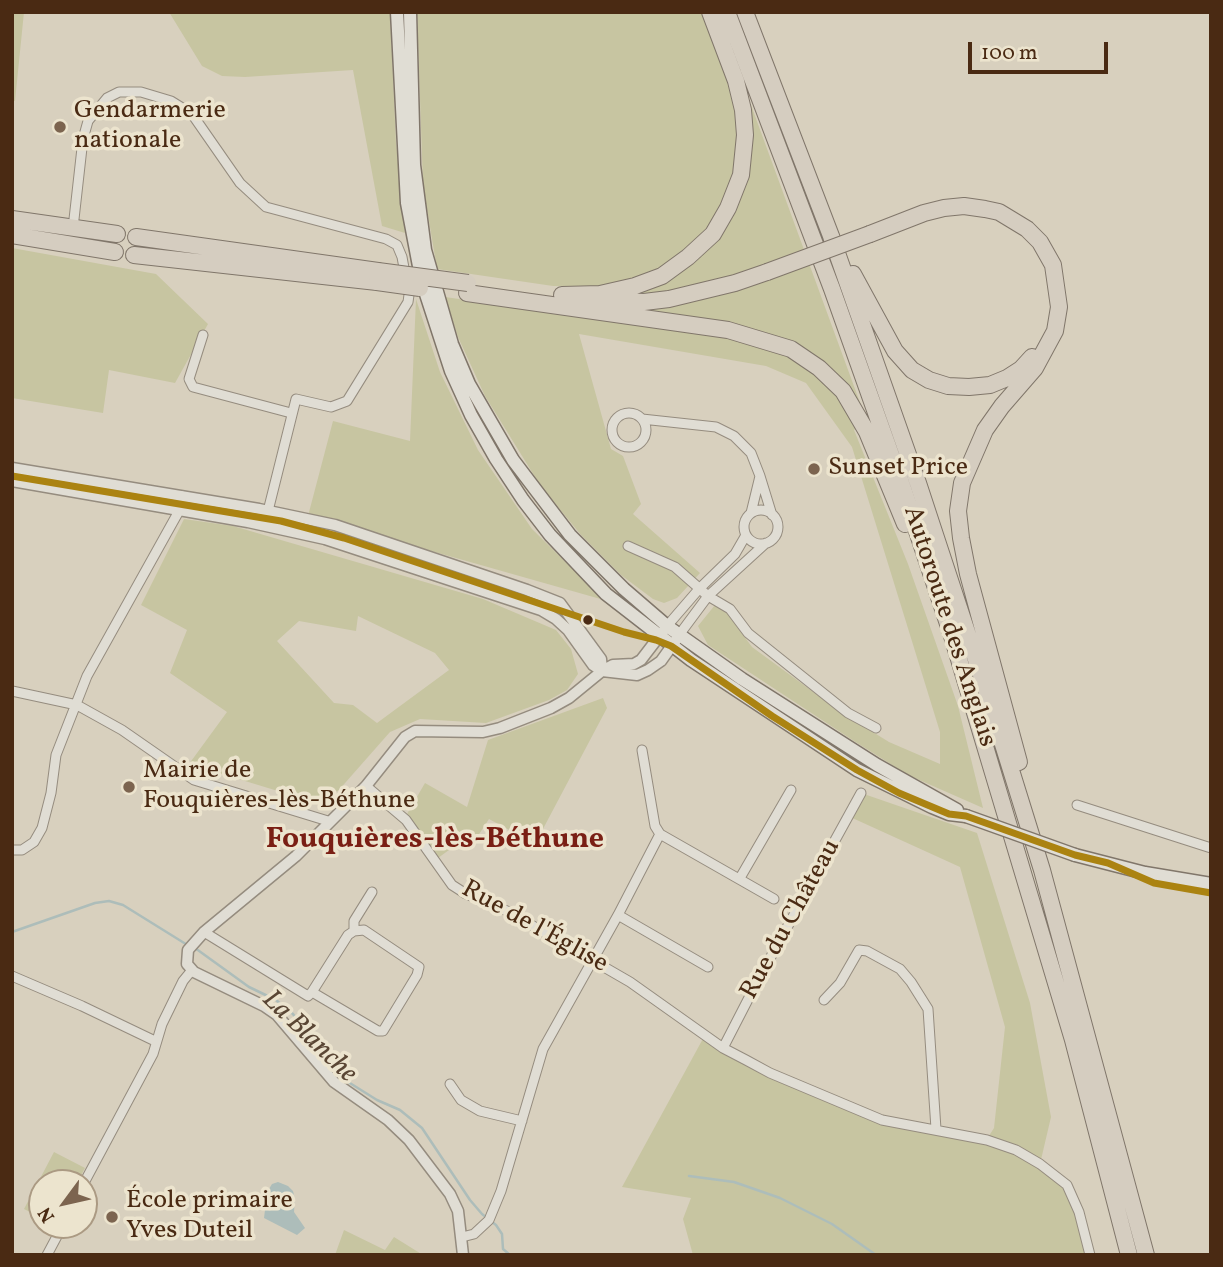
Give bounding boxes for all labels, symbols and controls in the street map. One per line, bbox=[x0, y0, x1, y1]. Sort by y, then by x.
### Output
scale bar bbox=[971, 28, 1111, 72]
text: 100 m bbox=[981, 39, 1038, 68]
place label: Gendarmerie nationale bbox=[74, 96, 226, 158]
marker: Gendarmerie nationale bbox=[52, 119, 68, 135]
place label: Sunset Price bbox=[828, 453, 968, 485]
marker: Sunset Price bbox=[806, 461, 822, 477]
street label: Autoroute des Anglais bbox=[894, 503, 1002, 751]
unlabelled marker bbox=[581, 613, 595, 627]
place label: Mairie de Fouquières-lès-Béthune bbox=[143, 756, 415, 818]
marker: Mairie de Fouquières-lès-Béthune bbox=[121, 779, 137, 795]
district label: Fouquières-lès-Béthune bbox=[266, 823, 604, 859]
street label: Rue du Château bbox=[735, 834, 849, 1006]
street label: Rue de l'Église bbox=[455, 875, 613, 981]
water label: La Blanche bbox=[253, 985, 363, 1091]
north arrow bbox=[28, 1169, 98, 1239]
place label: École primaire Yves Duteil bbox=[126, 1186, 293, 1248]
text: N bbox=[32, 1201, 62, 1227]
marker: École primaire Yves Duteil bbox=[104, 1209, 120, 1225]

